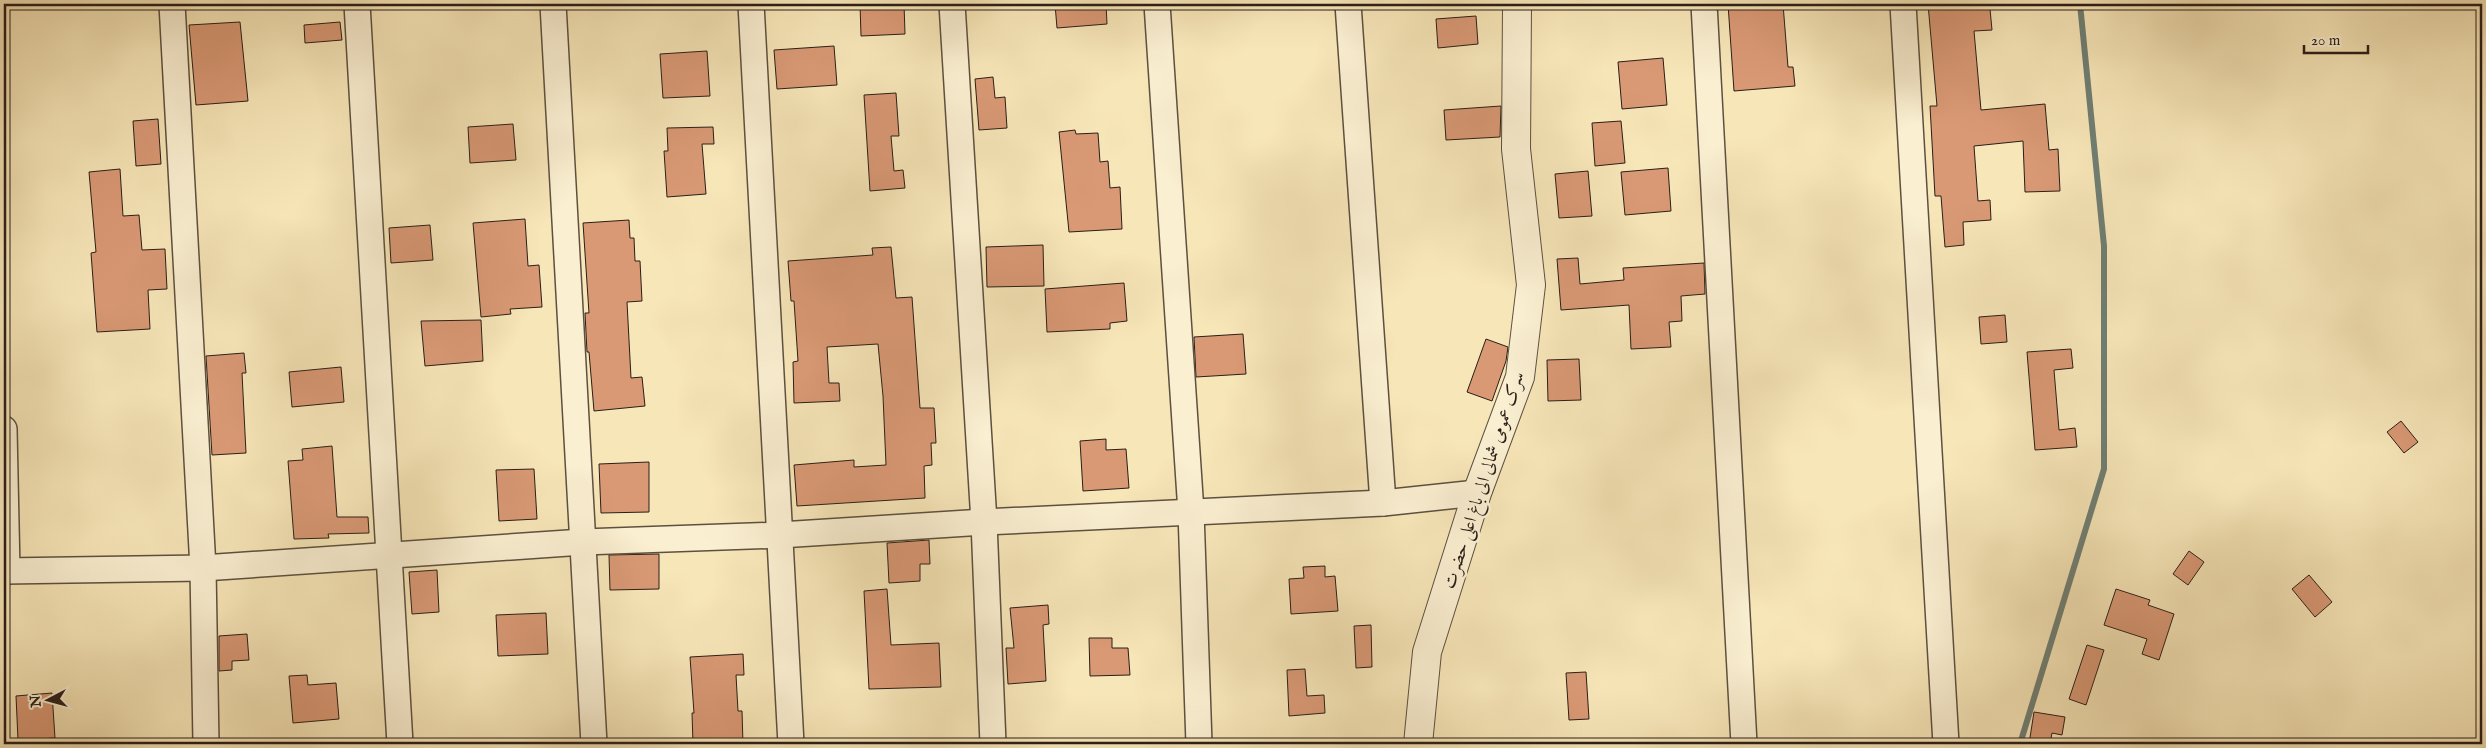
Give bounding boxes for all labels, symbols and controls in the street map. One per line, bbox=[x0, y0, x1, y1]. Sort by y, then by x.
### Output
scale bar bbox=[2304, 22, 2367, 54]
text: 20 m bbox=[2311, 31, 2341, 50]
street label: سرک عمومی شمالی الی باغ اعلی حضرت bbox=[1438, 369, 1532, 593]
north arrow bbox=[22, 676, 72, 726]
text: N bbox=[26, 694, 46, 709]

